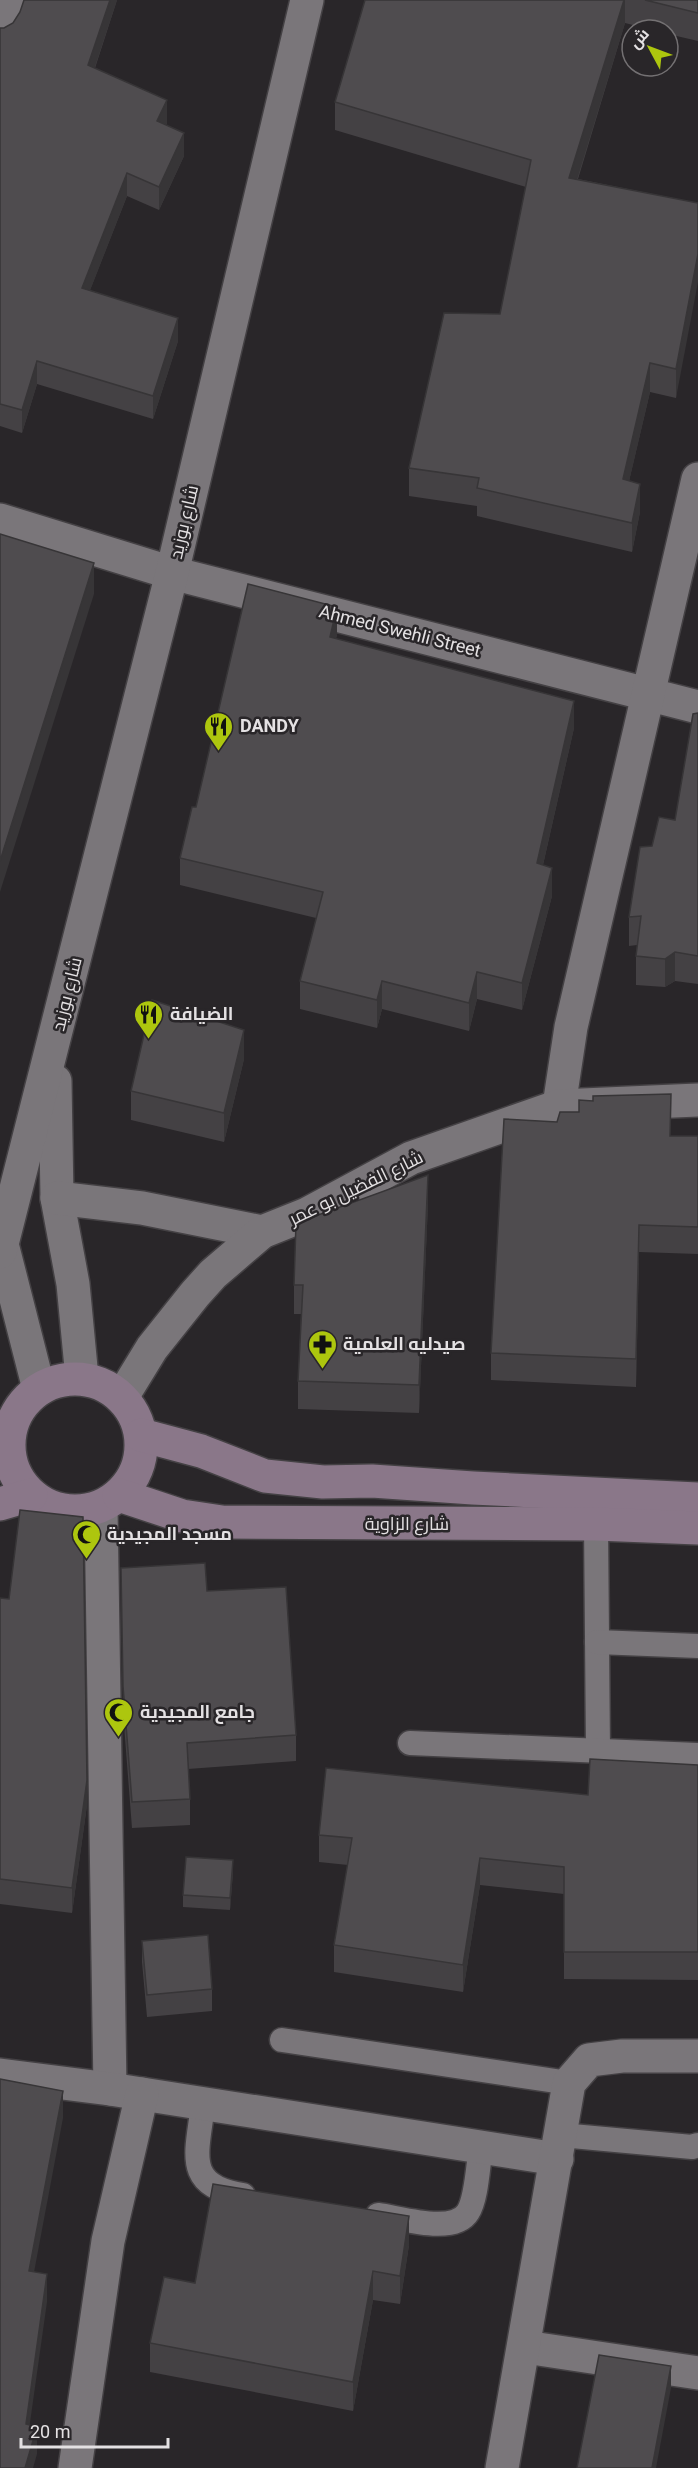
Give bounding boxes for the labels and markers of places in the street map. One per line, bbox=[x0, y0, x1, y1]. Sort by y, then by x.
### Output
restaurant icon: DANDY bbox=[203, 710, 235, 752]
place label: DANDY bbox=[240, 715, 300, 736]
restaurant icon: الضيافة bbox=[133, 998, 165, 1040]
place label: الضيافة bbox=[170, 1003, 233, 1024]
pharmacy icon: صيدليه العلمية bbox=[306, 1328, 338, 1370]
place label: صيدليه العلمية bbox=[343, 1333, 465, 1354]
mosque icon: مسجد المجيدية bbox=[70, 1518, 102, 1560]
place label: مسجد المجيدية bbox=[107, 1523, 232, 1544]
mosque icon: جامع المجيدية bbox=[103, 1696, 135, 1738]
place label: جامع المجيدية bbox=[140, 1701, 255, 1724]

